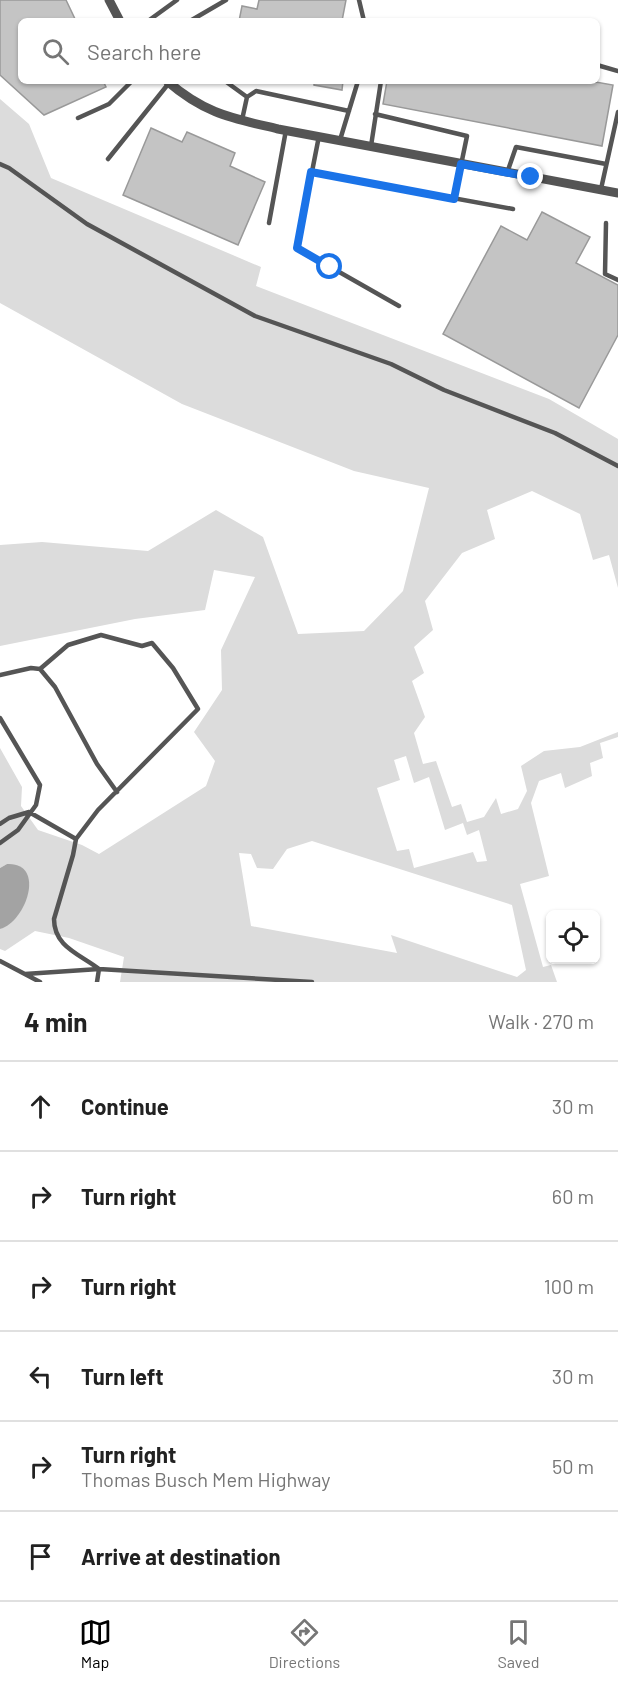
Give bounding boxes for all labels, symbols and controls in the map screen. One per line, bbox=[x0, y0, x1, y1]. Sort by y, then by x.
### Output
search box bbox=[18, 18, 600, 84]
icon: search bbox=[39, 35, 72, 68]
text: Search here bbox=[87, 38, 201, 64]
route end bbox=[517, 163, 543, 189]
route start bbox=[316, 253, 342, 279]
map controls bbox=[546, 910, 600, 964]
button: locate bbox=[546, 910, 600, 964]
text: 4 min bbox=[24, 1006, 88, 1037]
text: Walk · 270 m bbox=[488, 1009, 594, 1033]
icon: ahead bbox=[24, 1090, 57, 1123]
text: Continue bbox=[81, 1093, 169, 1119]
text: 30 m bbox=[552, 1094, 594, 1118]
icon: right bbox=[24, 1180, 57, 1213]
text: Turn right bbox=[81, 1183, 176, 1209]
text: 60 m bbox=[552, 1184, 594, 1208]
icon: right bbox=[24, 1270, 57, 1303]
text: Turn right bbox=[81, 1273, 176, 1299]
text: 100 m bbox=[544, 1274, 594, 1298]
icon: left bbox=[24, 1360, 57, 1393]
text: Turn left bbox=[81, 1363, 164, 1389]
text: 30 m bbox=[552, 1364, 594, 1388]
text: Turn right bbox=[81, 1441, 176, 1467]
icon: right bbox=[24, 1450, 57, 1483]
text: 50 m bbox=[552, 1454, 594, 1478]
text: Thomas Busch Mem Highway bbox=[81, 1467, 331, 1491]
icon: arrive bbox=[24, 1540, 57, 1573]
text: Arrive at destination bbox=[81, 1543, 280, 1569]
tab: Map bbox=[79, 1616, 112, 1671]
tab: Directions bbox=[269, 1616, 340, 1671]
tab: Saved bbox=[497, 1616, 539, 1671]

